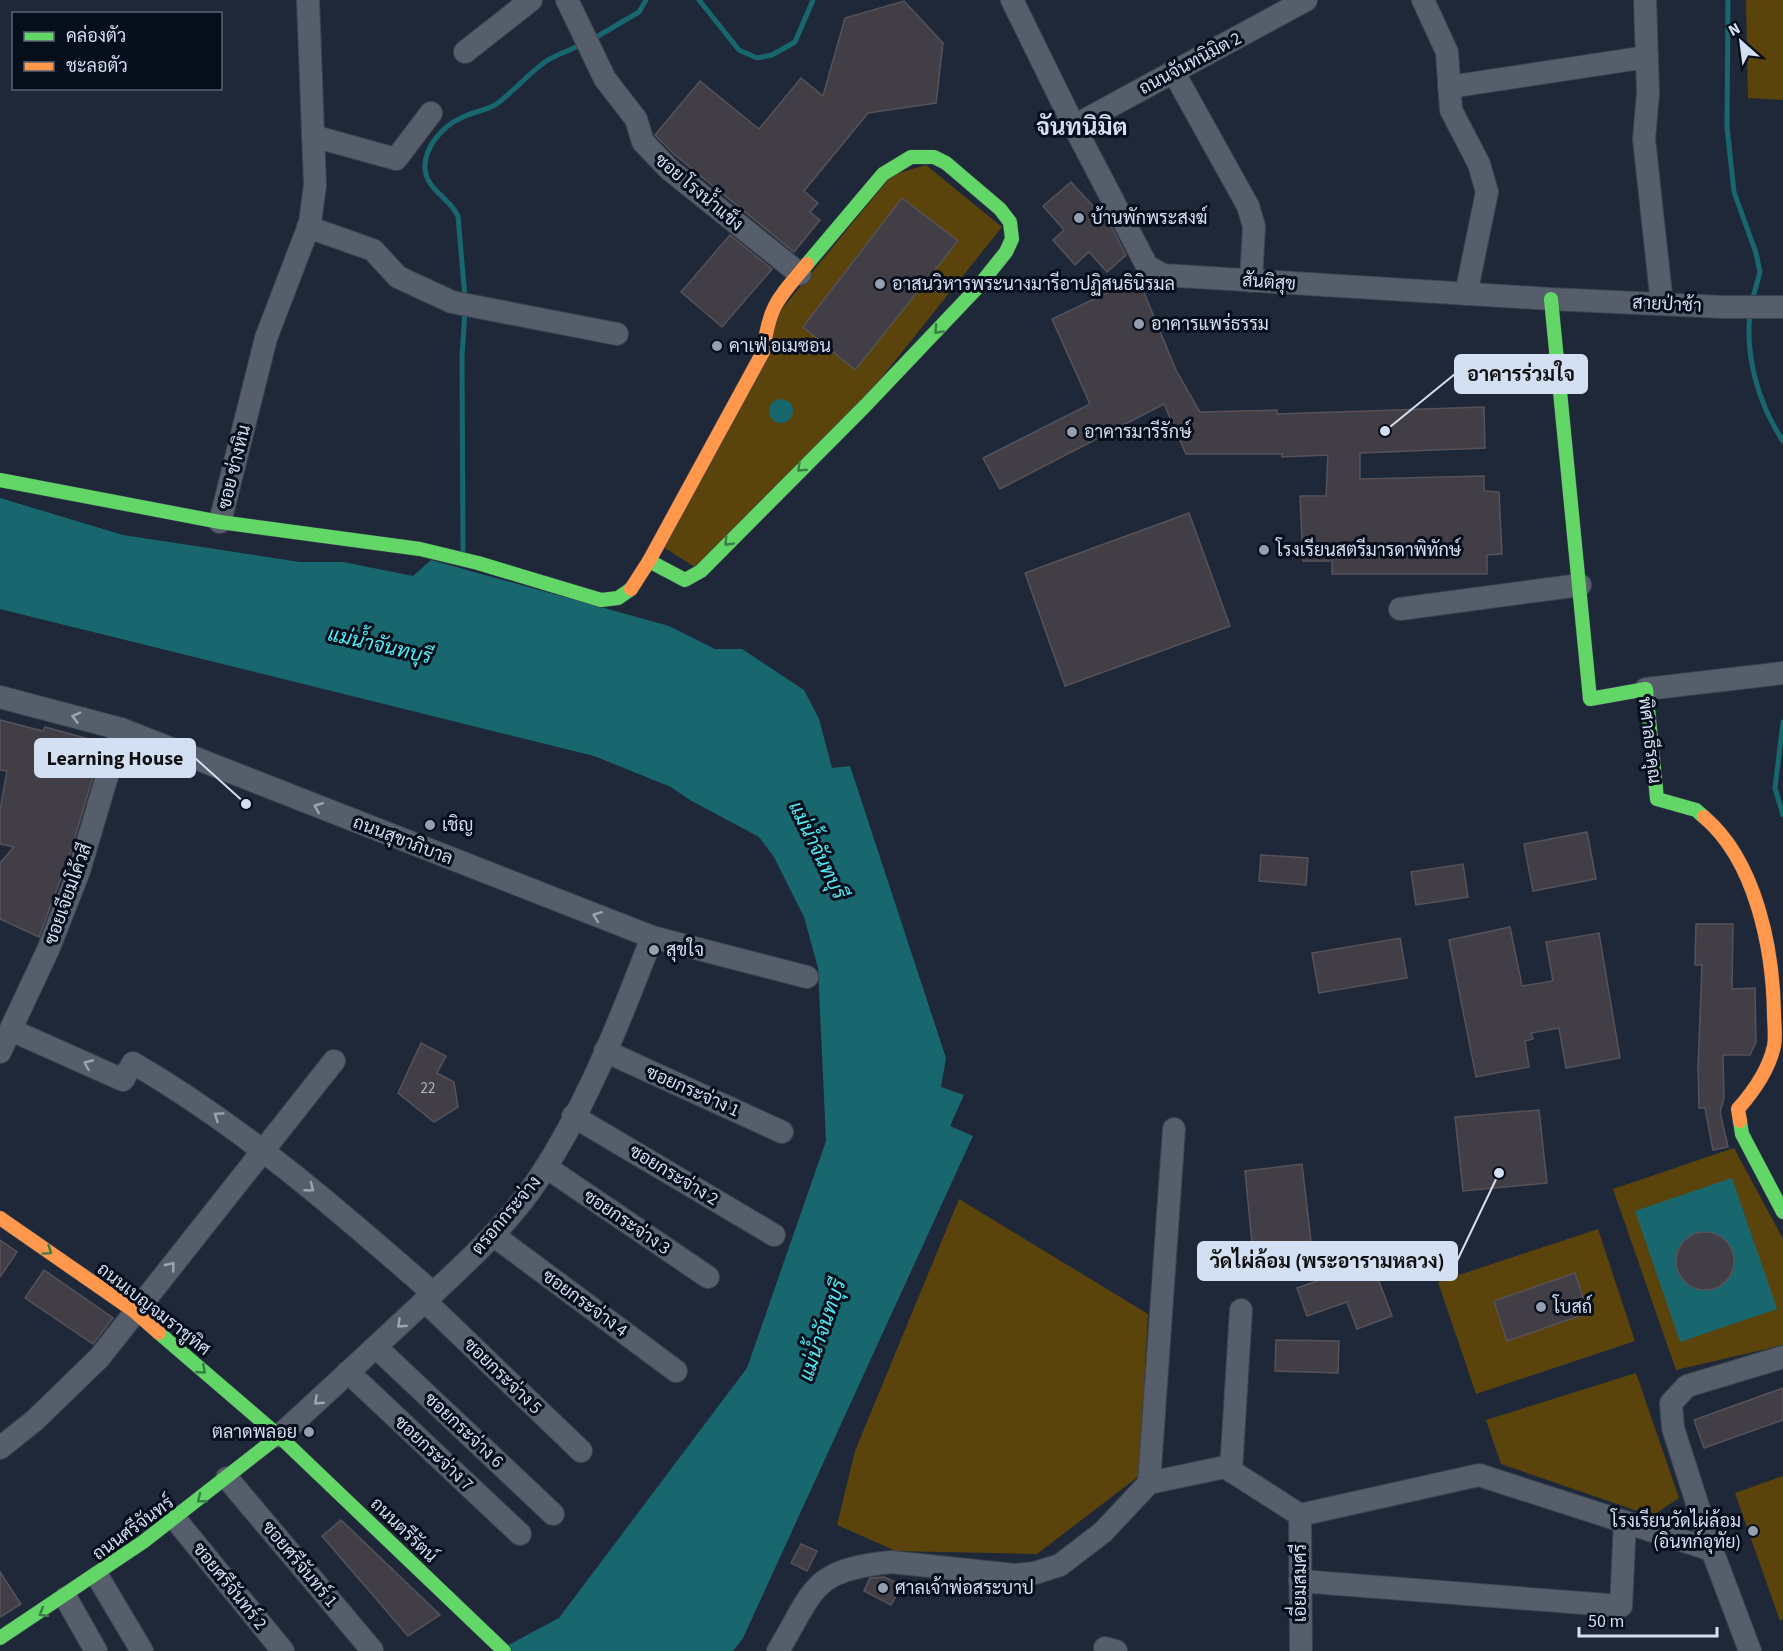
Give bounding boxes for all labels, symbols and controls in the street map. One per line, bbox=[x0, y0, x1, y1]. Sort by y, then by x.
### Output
legend bbox=[12, 12, 222, 90]
north arrow bbox=[1711, 12, 1771, 72]
text: N bbox=[1725, 17, 1744, 42]
text: คล่องตัว bbox=[66, 24, 126, 49]
street label: ถนนจันทนิมิต 2 bbox=[1135, 26, 1246, 101]
text: ชะลอตัว bbox=[66, 54, 128, 79]
district label: จันทนิมิต bbox=[1036, 110, 1128, 145]
street label: ซอย โรงน้ำแข็ง bbox=[649, 145, 751, 237]
place label: บ้านพักพระสงฆ์ bbox=[1091, 205, 1208, 231]
marker: บ้านพักพระสงฆ์ bbox=[1072, 211, 1086, 225]
street label: สันติสุข bbox=[1241, 268, 1297, 297]
place label: อาสนวิหารพระนางมารีอาปฏิสนธินิรมล bbox=[892, 271, 1175, 297]
marker: อาสนวิหารพระนางมารีอาปฏิสนธินิรมล bbox=[873, 277, 887, 291]
street label: สายป่าช้า bbox=[1632, 290, 1702, 319]
place label: อาคารแพร่ธรรม bbox=[1151, 312, 1269, 337]
marker: อาคารแพร่ธรรม bbox=[1132, 317, 1146, 331]
one-way arrow bbox=[934, 323, 945, 333]
place label: คาเฟ่ อเมซอน bbox=[729, 334, 831, 359]
marker: คาเฟ่ อเมซอน bbox=[710, 339, 724, 353]
callout: อาคารร่วมใจ bbox=[1455, 355, 1587, 393]
text: อาคารร่วมใจ bbox=[1467, 360, 1575, 389]
place label: อาคารมารีรักษ์ bbox=[1084, 419, 1192, 445]
street label: ซอย ช่างหิน bbox=[212, 422, 257, 512]
marker: อาคารมารีรักษ์ bbox=[1065, 425, 1079, 439]
one-way arrow bbox=[797, 461, 808, 472]
one-way arrow bbox=[725, 535, 736, 546]
place label: โรงเรียนสตรีมารดาพิทักษ์ bbox=[1275, 537, 1462, 563]
marker: โรงเรียนสตรีมารดาพิทักษ์ bbox=[1257, 543, 1271, 557]
water label: แม่น้ำจันทบุรี bbox=[325, 616, 437, 672]
street label: พิศาลธีรคุณ bbox=[1632, 695, 1668, 785]
one-way arrow bbox=[71, 712, 81, 725]
callout: Learning House bbox=[35, 739, 195, 777]
text: Learning House bbox=[47, 745, 183, 773]
water label: แม่น้ำจันทบุรี bbox=[781, 795, 858, 905]
one-way arrow bbox=[313, 801, 324, 814]
street label: ถนนสุขาภิบาล bbox=[349, 810, 456, 871]
place label: เชิญ bbox=[442, 813, 473, 838]
marker: เชิญ bbox=[423, 818, 437, 832]
street label: ซอยเจียมโค้วสี bbox=[38, 840, 98, 948]
one-way arrow bbox=[593, 910, 603, 923]
place label: สุขใจ bbox=[666, 937, 704, 963]
marker: สุขใจ bbox=[647, 943, 661, 957]
one-way arrow bbox=[83, 1060, 94, 1072]
street label: ซอยกระจ่าง 1 bbox=[642, 1060, 744, 1123]
house number: 22 bbox=[421, 1078, 435, 1099]
one-way arrow bbox=[213, 1112, 224, 1123]
street label: ซอยกระจ่าง 2 bbox=[624, 1139, 723, 1212]
street label: ตรอกกระจ่าง bbox=[466, 1170, 547, 1260]
one-way arrow bbox=[304, 1180, 315, 1191]
street label: ซอยกระจ่าง 3 bbox=[578, 1184, 675, 1261]
callout: วัดไผ่ล้อม (พระอารามหลวง) bbox=[1198, 1242, 1457, 1280]
one-way arrow bbox=[41, 1244, 52, 1255]
text: วัดไผ่ล้อม (พระอารามหลวง) bbox=[1209, 1247, 1445, 1276]
street label: ถนนเบญจมราชูทิศ bbox=[92, 1257, 216, 1362]
one-way arrow bbox=[164, 1262, 175, 1273]
street label: ซอยกระจ่าง 4 bbox=[537, 1264, 633, 1343]
water label: แม่น้ำจันทบุรี bbox=[788, 1273, 854, 1385]
place label: โบสถ์ bbox=[1552, 1294, 1592, 1320]
marker: โบสถ์ bbox=[1534, 1300, 1548, 1314]
one-way arrow bbox=[397, 1316, 408, 1327]
street label: ซอยกระจ่าง 5 bbox=[458, 1333, 547, 1420]
one-way arrow bbox=[195, 1363, 206, 1374]
street label: ซอยกระจ่าง 6 bbox=[419, 1387, 509, 1474]
one-way arrow bbox=[314, 1394, 324, 1405]
street label: ซอยกระจ่าง 7 bbox=[389, 1410, 479, 1497]
place label: ตลาดพลอย bbox=[212, 1420, 297, 1445]
marker: ตลาดพลอย bbox=[302, 1425, 316, 1439]
street label: ถนนศรีจันทร์ bbox=[87, 1489, 179, 1566]
street label: ถนนตรีรัตน์ bbox=[365, 1491, 443, 1569]
one-way arrow bbox=[197, 1492, 208, 1503]
place label: โรงเรียนวัดไผ่ล้อม (อินทก์อุทัย) bbox=[1610, 1508, 1741, 1555]
street label: ซอยศรีจันทร์ 1 bbox=[256, 1515, 344, 1613]
marker: โรงเรียนวัดไผ่ล้อม (อินทก์อุทัย) bbox=[1746, 1524, 1760, 1538]
street label: ซอยศรีจันทร์ 2 bbox=[187, 1537, 274, 1635]
street label: เอี่ยมสมศรี bbox=[1284, 1543, 1313, 1622]
place label: ศาลเจ้าพ่อสระบาป bbox=[895, 1576, 1034, 1601]
marker: ศาลเจ้าพ่อสระบาป bbox=[876, 1581, 890, 1595]
scale bar bbox=[1579, 1600, 1717, 1638]
one-way arrow bbox=[39, 1605, 49, 1617]
text: 50 m bbox=[1588, 1609, 1624, 1634]

